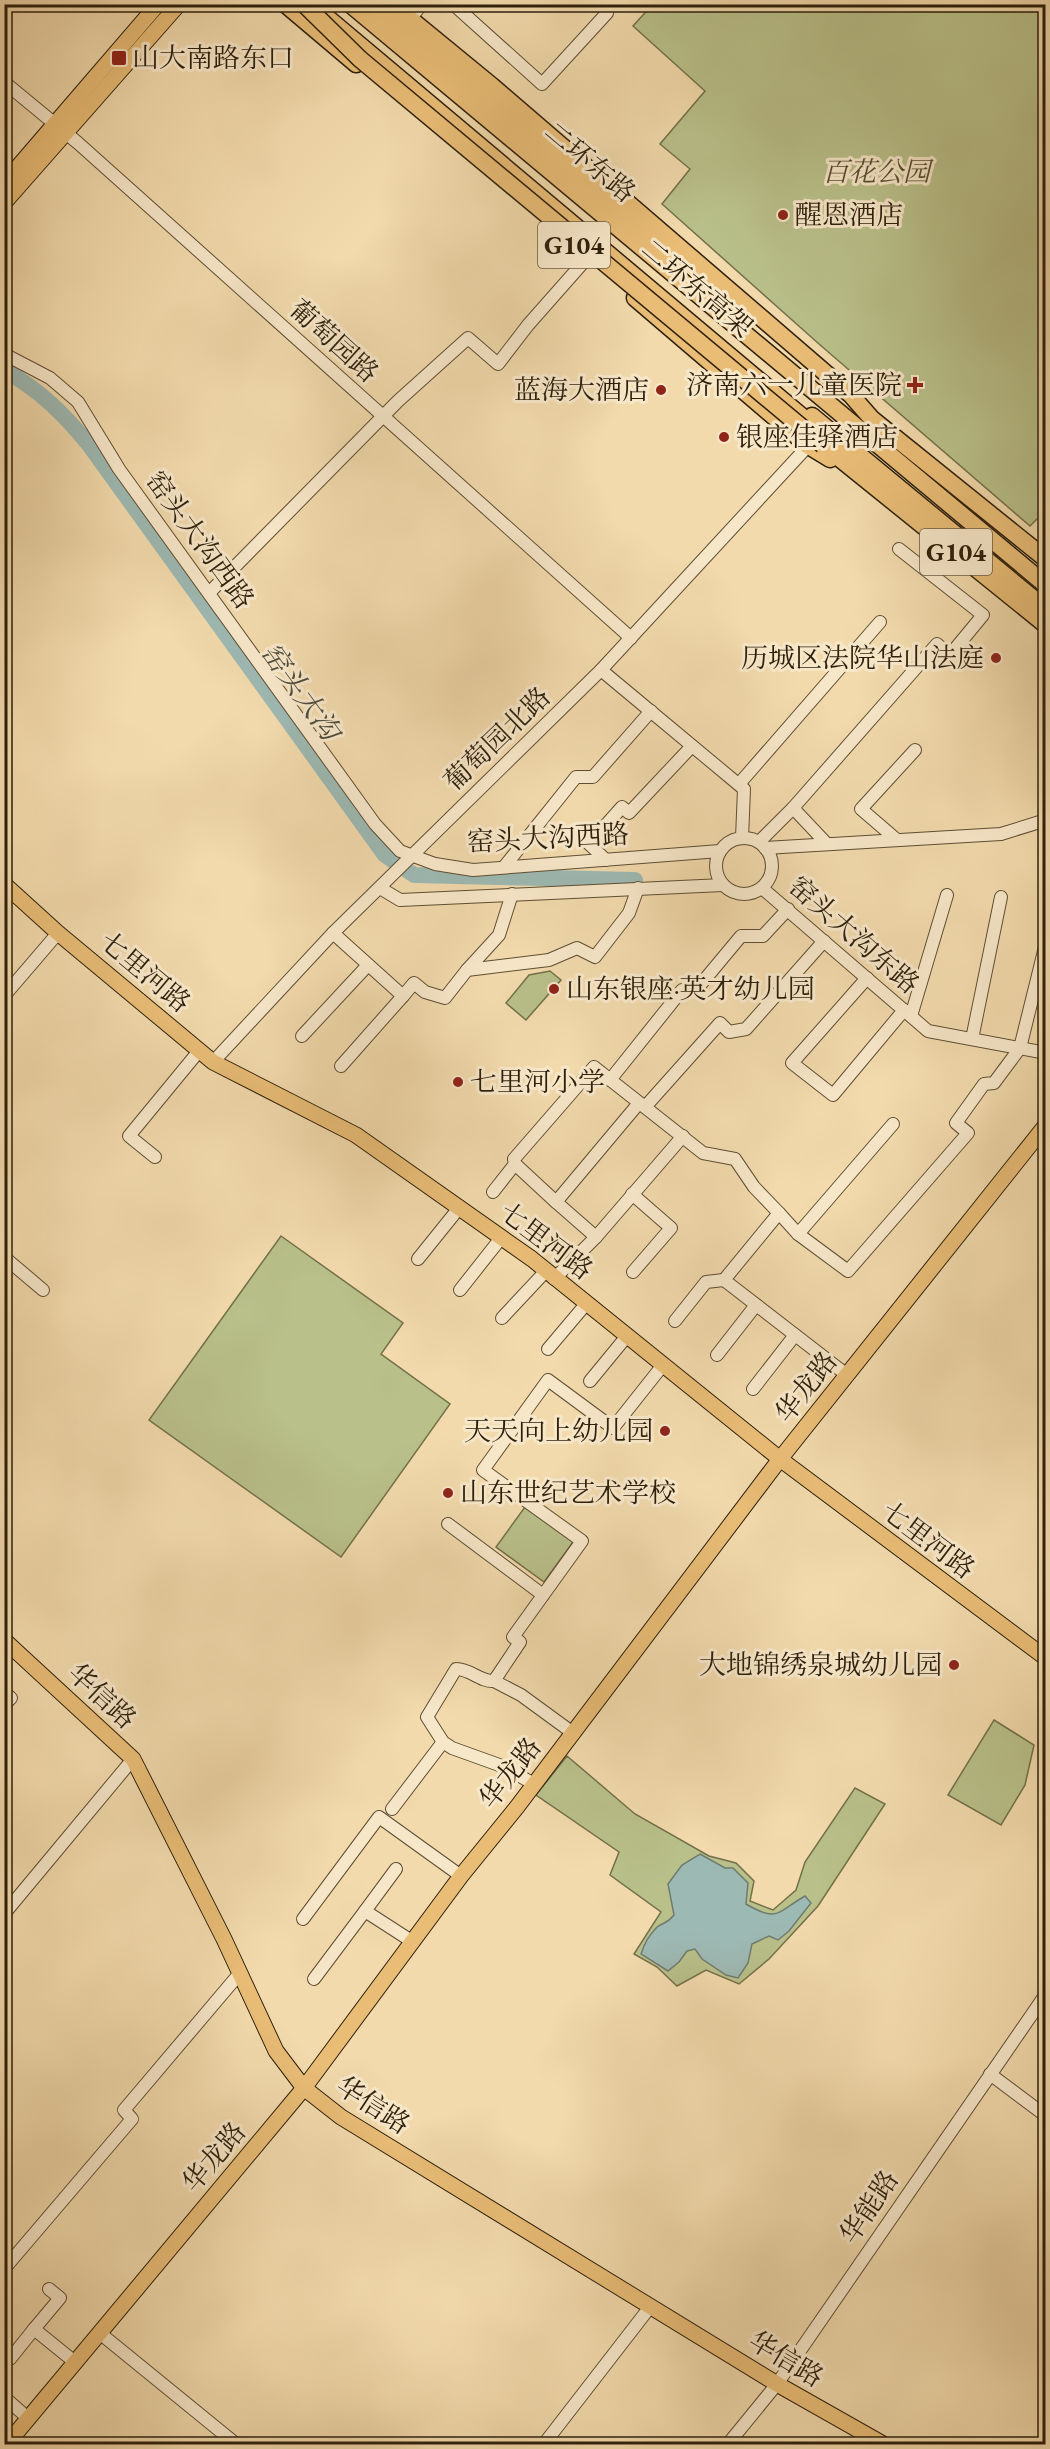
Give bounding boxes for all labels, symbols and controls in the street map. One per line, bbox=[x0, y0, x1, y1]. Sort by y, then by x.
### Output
place label: 山大南路东口 bbox=[132, 40, 294, 75]
marker: 山大南路东口 bbox=[110, 49, 128, 67]
street label: 二环东路 bbox=[538, 114, 643, 210]
park label: 百花公园 bbox=[822, 154, 934, 189]
place label: 醒恩酒店 bbox=[795, 197, 903, 232]
marker: 醒恩酒店 bbox=[776, 208, 790, 222]
road number: G104 bbox=[538, 222, 610, 268]
street label: 二环东高架 bbox=[634, 231, 760, 344]
street label: 葡萄园路 bbox=[282, 291, 386, 390]
place label: 济南六一儿童医院 bbox=[686, 367, 902, 402]
place label: 蓝海大酒店 bbox=[514, 372, 649, 407]
marker: 济南六一儿童医院 bbox=[906, 376, 924, 394]
marker: 蓝海大酒店 bbox=[654, 383, 668, 397]
place label: 银座佳驿酒店 bbox=[736, 419, 898, 454]
marker: 银座佳驿酒店 bbox=[717, 430, 731, 444]
street label: 窑头大沟西路 bbox=[139, 464, 262, 616]
road number: G104 bbox=[920, 529, 992, 575]
water label: 窑头大沟 bbox=[254, 635, 351, 750]
place label: 历城区法院华山法庭 bbox=[741, 640, 984, 675]
marker: 历城区法院华山法庭 bbox=[989, 651, 1003, 665]
street label: 葡萄园北路 bbox=[436, 679, 557, 798]
street label: 窑头大沟西路 bbox=[466, 816, 630, 859]
street label: 窑头大沟东路 bbox=[782, 868, 927, 1001]
street label: 七里河路 bbox=[93, 924, 198, 1020]
place label: 山东银座·英才幼儿园 bbox=[566, 971, 814, 1006]
marker: 山东银座·英才幼儿园 bbox=[547, 982, 561, 996]
place label: 七里河小学 bbox=[470, 1064, 605, 1099]
marker: 七里河小学 bbox=[451, 1075, 465, 1089]
street label: 七里河路 bbox=[493, 1194, 600, 1287]
street label: 华龙路 bbox=[767, 1344, 844, 1429]
place label: 天天向上幼儿园 bbox=[464, 1413, 653, 1448]
marker: 天天向上幼儿园 bbox=[658, 1424, 672, 1438]
place label: 山东世纪艺术学校 bbox=[460, 1475, 676, 1510]
marker: 山东世纪艺术学校 bbox=[441, 1486, 455, 1500]
street label: 七里河路 bbox=[875, 1493, 982, 1586]
place label: 大地锦绣泉城幼儿园 bbox=[699, 1647, 942, 1682]
street label: 华信路 bbox=[61, 1655, 144, 1736]
marker: 大地锦绣泉城幼儿园 bbox=[947, 1658, 961, 1672]
street label: 华龙路 bbox=[471, 1730, 548, 1815]
street label: 华信路 bbox=[330, 2068, 417, 2141]
street label: 华龙路 bbox=[174, 2114, 253, 2199]
street label: 华能路 bbox=[831, 2163, 906, 2250]
street label: 华信路 bbox=[743, 2323, 830, 2394]

